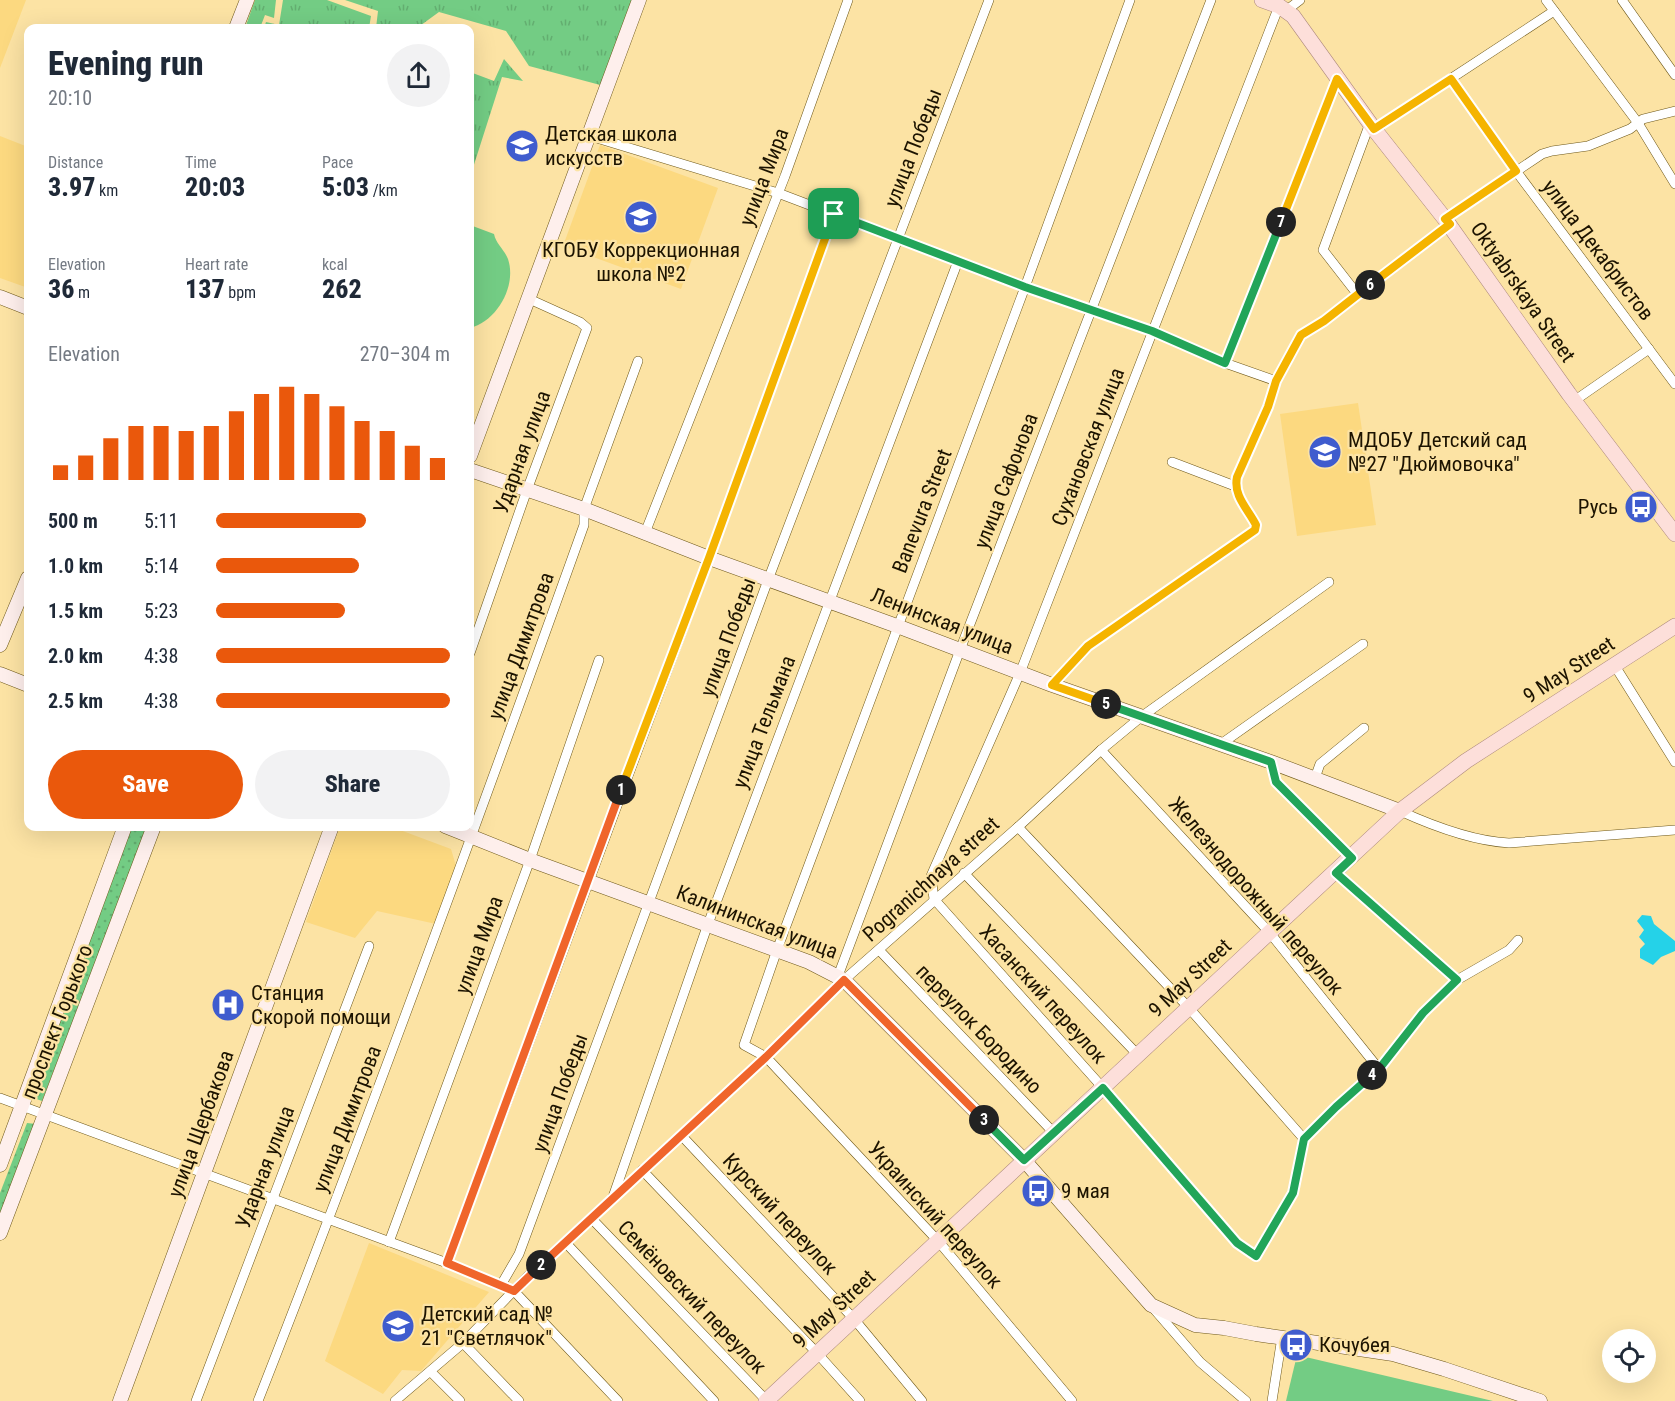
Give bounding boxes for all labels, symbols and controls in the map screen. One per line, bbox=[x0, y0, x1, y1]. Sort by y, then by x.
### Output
text: Evening run bbox=[48, 44, 204, 83]
button: share bbox=[387, 44, 450, 107]
street label: улица Победы bbox=[879, 85, 947, 211]
text: 20:10 bbox=[48, 86, 92, 110]
place label: Детская школа искусств bbox=[545, 122, 677, 170]
street label: улица Мира bbox=[734, 125, 794, 229]
school or university icon: Детская школа искусств bbox=[504, 128, 540, 164]
text: Distance bbox=[48, 153, 103, 172]
text: Time bbox=[185, 153, 217, 172]
text: Pace bbox=[322, 153, 353, 172]
text: 3.97 bbox=[48, 172, 95, 202]
text: 20:03 bbox=[185, 172, 245, 202]
text: 5:03 bbox=[322, 172, 369, 202]
street label: улица Декабристов bbox=[1537, 175, 1659, 325]
text: km bbox=[95, 181, 118, 200]
text: /km bbox=[369, 181, 398, 200]
pin bbox=[808, 188, 859, 239]
icon: arrive bbox=[817, 197, 850, 230]
school or university icon: КГОБУ Коррекционная школа №2 bbox=[623, 199, 659, 235]
pin: 7 bbox=[1266, 207, 1296, 237]
text: 7 bbox=[1277, 212, 1285, 231]
street label: Oktyabrskaya Street bbox=[1466, 217, 1580, 367]
place label: КГОБУ Коррекционная школа №2 bbox=[542, 238, 740, 286]
text: Elevation bbox=[48, 255, 106, 274]
text: Heart rate bbox=[185, 255, 248, 274]
text: kcal bbox=[322, 255, 348, 274]
pin: 6 bbox=[1355, 270, 1385, 300]
text: 36 bbox=[48, 274, 74, 304]
text: 137 bbox=[185, 274, 225, 304]
text: 262 bbox=[322, 274, 362, 304]
text: 6 bbox=[1366, 275, 1374, 294]
text: m bbox=[74, 283, 90, 302]
text: bpm bbox=[225, 283, 256, 302]
text: Elevation bbox=[48, 342, 120, 366]
text: 270–304 m bbox=[360, 342, 450, 366]
street label: Сухановская улица bbox=[1047, 365, 1129, 529]
street label: Ударная улица bbox=[489, 387, 555, 517]
street label: улица Сафонова bbox=[969, 410, 1043, 552]
place label: МДОБУ Детский сад №27 "Дюймовочка" bbox=[1348, 428, 1527, 476]
school or university icon: МДОБУ Детский сад №27 "Дюймовочка" bbox=[1307, 434, 1343, 470]
street label: Banevura Street bbox=[887, 446, 957, 576]
bus stop icon: Русь bbox=[1623, 489, 1659, 525]
place label: Русь bbox=[1578, 495, 1618, 519]
text: 500 m bbox=[48, 509, 98, 533]
text: 5:11 bbox=[144, 509, 178, 533]
text: 1.0 km bbox=[48, 554, 103, 578]
text: 5:14 bbox=[144, 554, 178, 578]
street label: улица Димитрова bbox=[483, 569, 559, 723]
street label: улица Победы bbox=[695, 574, 761, 700]
street label: Ленинская улица bbox=[867, 583, 1017, 659]
text: 1.5 km bbox=[48, 599, 103, 623]
text: 5:23 bbox=[144, 599, 178, 623]
street label: 9 May Street bbox=[1519, 632, 1619, 708]
text: 2.0 km bbox=[48, 644, 103, 668]
text: 4:38 bbox=[144, 644, 178, 668]
street label: улица Тельмана bbox=[728, 652, 800, 792]
text: 2.5 km bbox=[48, 689, 103, 713]
text: 4:38 bbox=[144, 689, 178, 713]
pin: 5 bbox=[1091, 689, 1121, 719]
text: 5 bbox=[1102, 694, 1110, 713]
button: Save bbox=[48, 750, 243, 819]
button: Share bbox=[255, 750, 450, 819]
pin: 1 bbox=[606, 775, 636, 805]
text: 1 bbox=[617, 780, 625, 799]
street label: Железнодорожный переулок bbox=[1164, 792, 1348, 1000]
street label: Pogranichnaya street bbox=[858, 812, 1004, 946]
street label: Калининская улица bbox=[673, 880, 841, 964]
street label: улица Мира bbox=[450, 893, 508, 997]
street label: Хасанский переулок bbox=[974, 920, 1112, 1068]
street label: 9 May Street bbox=[1144, 934, 1236, 1022]
street label: проспект Горького bbox=[17, 941, 97, 1103]
street label: переулок Бородино bbox=[911, 959, 1047, 1099]
place label: Станция Скорой помощи bbox=[251, 981, 391, 1029]
hospital icon: Станция Скорой помощи bbox=[210, 987, 246, 1023]
street label: улица Победы bbox=[527, 1030, 593, 1156]
street label: улица Димитрова bbox=[308, 1042, 386, 1196]
street label: улица Щербакова bbox=[163, 1047, 239, 1201]
pin: 4 bbox=[1357, 1060, 1387, 1090]
text: 4 bbox=[1368, 1065, 1376, 1084]
street label: Ударная улица bbox=[231, 1103, 299, 1231]
pin: 3 bbox=[969, 1105, 999, 1135]
text: 3 bbox=[980, 1110, 988, 1129]
street label: Украинский переулок bbox=[863, 1137, 1007, 1293]
street label: Курский переулок bbox=[718, 1148, 842, 1280]
bus stop icon: 9 мая bbox=[1020, 1173, 1056, 1209]
place label: 9 мая bbox=[1061, 1179, 1110, 1203]
street label: Семёновский переулок bbox=[613, 1216, 771, 1378]
pin: 2 bbox=[526, 1250, 556, 1280]
text: 2 bbox=[537, 1255, 545, 1274]
street label: 9 May Street bbox=[788, 1265, 880, 1353]
place label: Детский сад № 21 "Светлячок" bbox=[421, 1302, 553, 1350]
school or university icon: Детский сад № 21 "Светлячок" bbox=[380, 1308, 416, 1344]
bus stop icon: Кочубея bbox=[1278, 1327, 1314, 1363]
map controls bbox=[1602, 1329, 1656, 1383]
button: locate bbox=[1602, 1329, 1656, 1383]
place label: Кочубея bbox=[1319, 1333, 1390, 1357]

